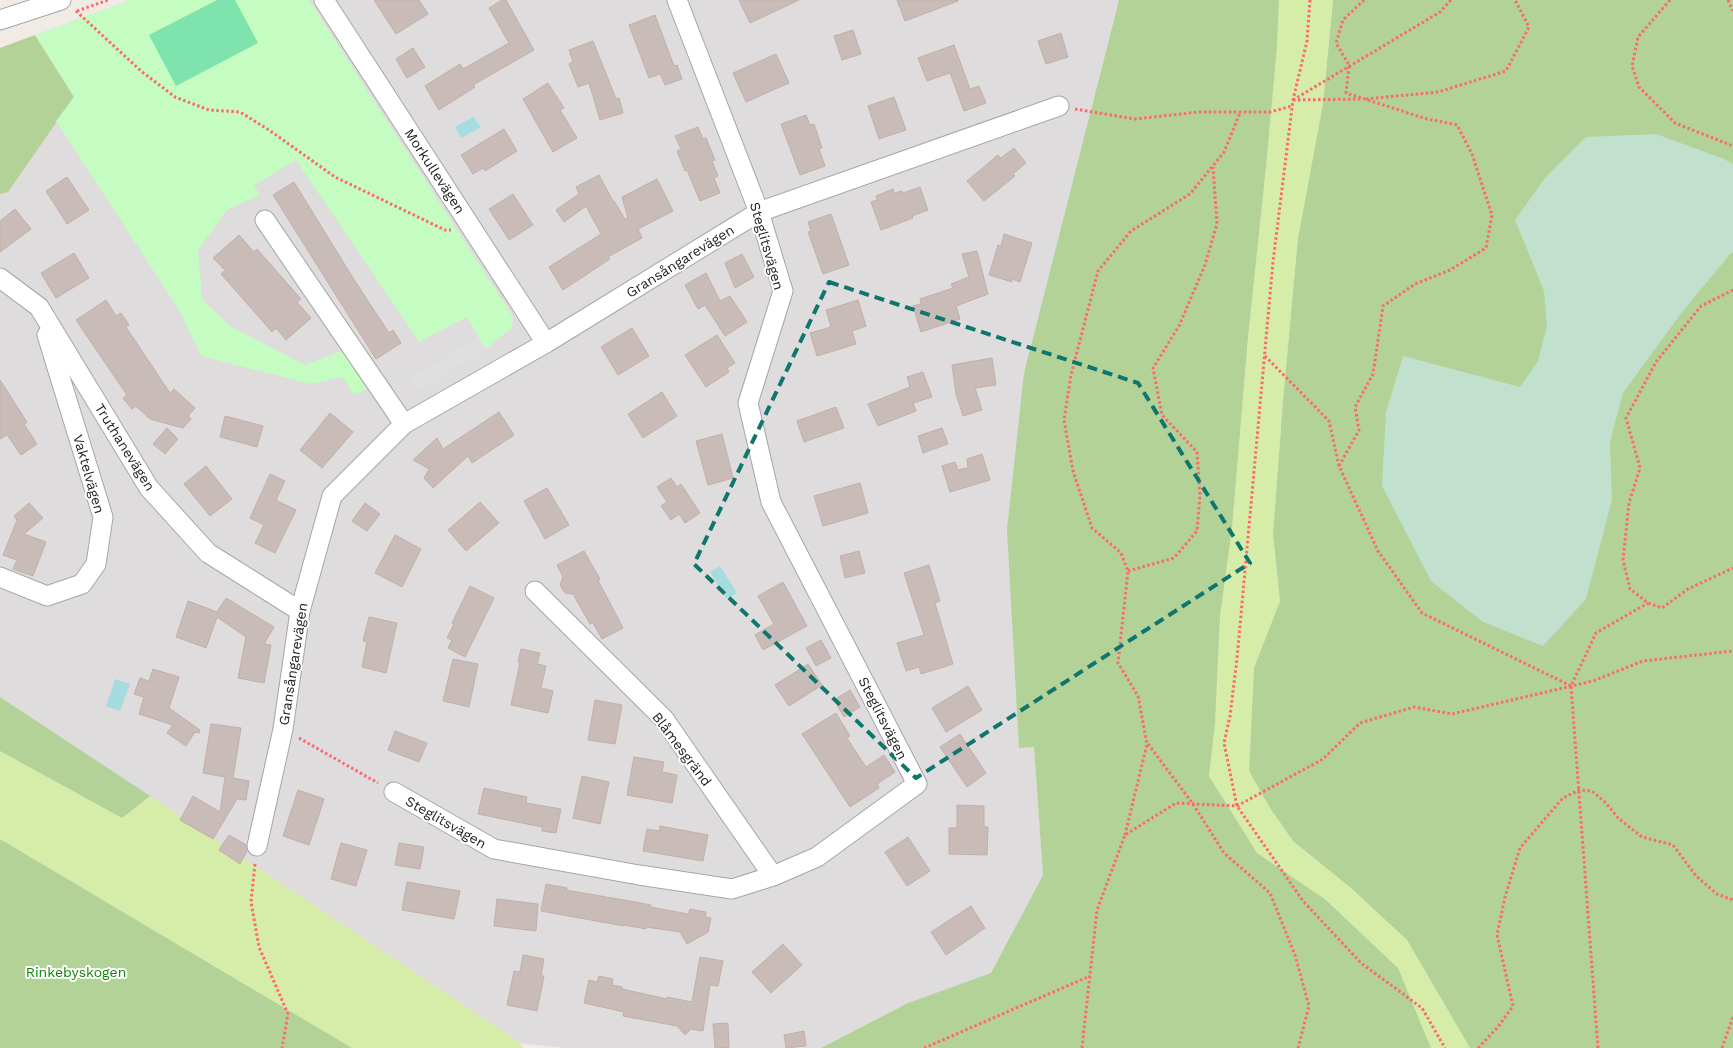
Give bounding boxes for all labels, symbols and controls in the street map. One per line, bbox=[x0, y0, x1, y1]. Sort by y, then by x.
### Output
street label: Morkullevägen bbox=[402, 125, 468, 217]
street label: Steglitsvägen bbox=[747, 200, 787, 292]
street label: Gransångarevägen bbox=[623, 221, 737, 301]
street label: Truthanevägen bbox=[92, 400, 158, 494]
street label: Vaktelvägen bbox=[70, 433, 108, 515]
street label: Gransångarevägen bbox=[275, 601, 311, 727]
street label: Steglitsvägen bbox=[855, 674, 911, 762]
street label: Blåmesgränd bbox=[649, 709, 715, 789]
street label: Steglitsvägen bbox=[403, 792, 489, 852]
park label: Rinkebyskogen bbox=[26, 964, 126, 980]

